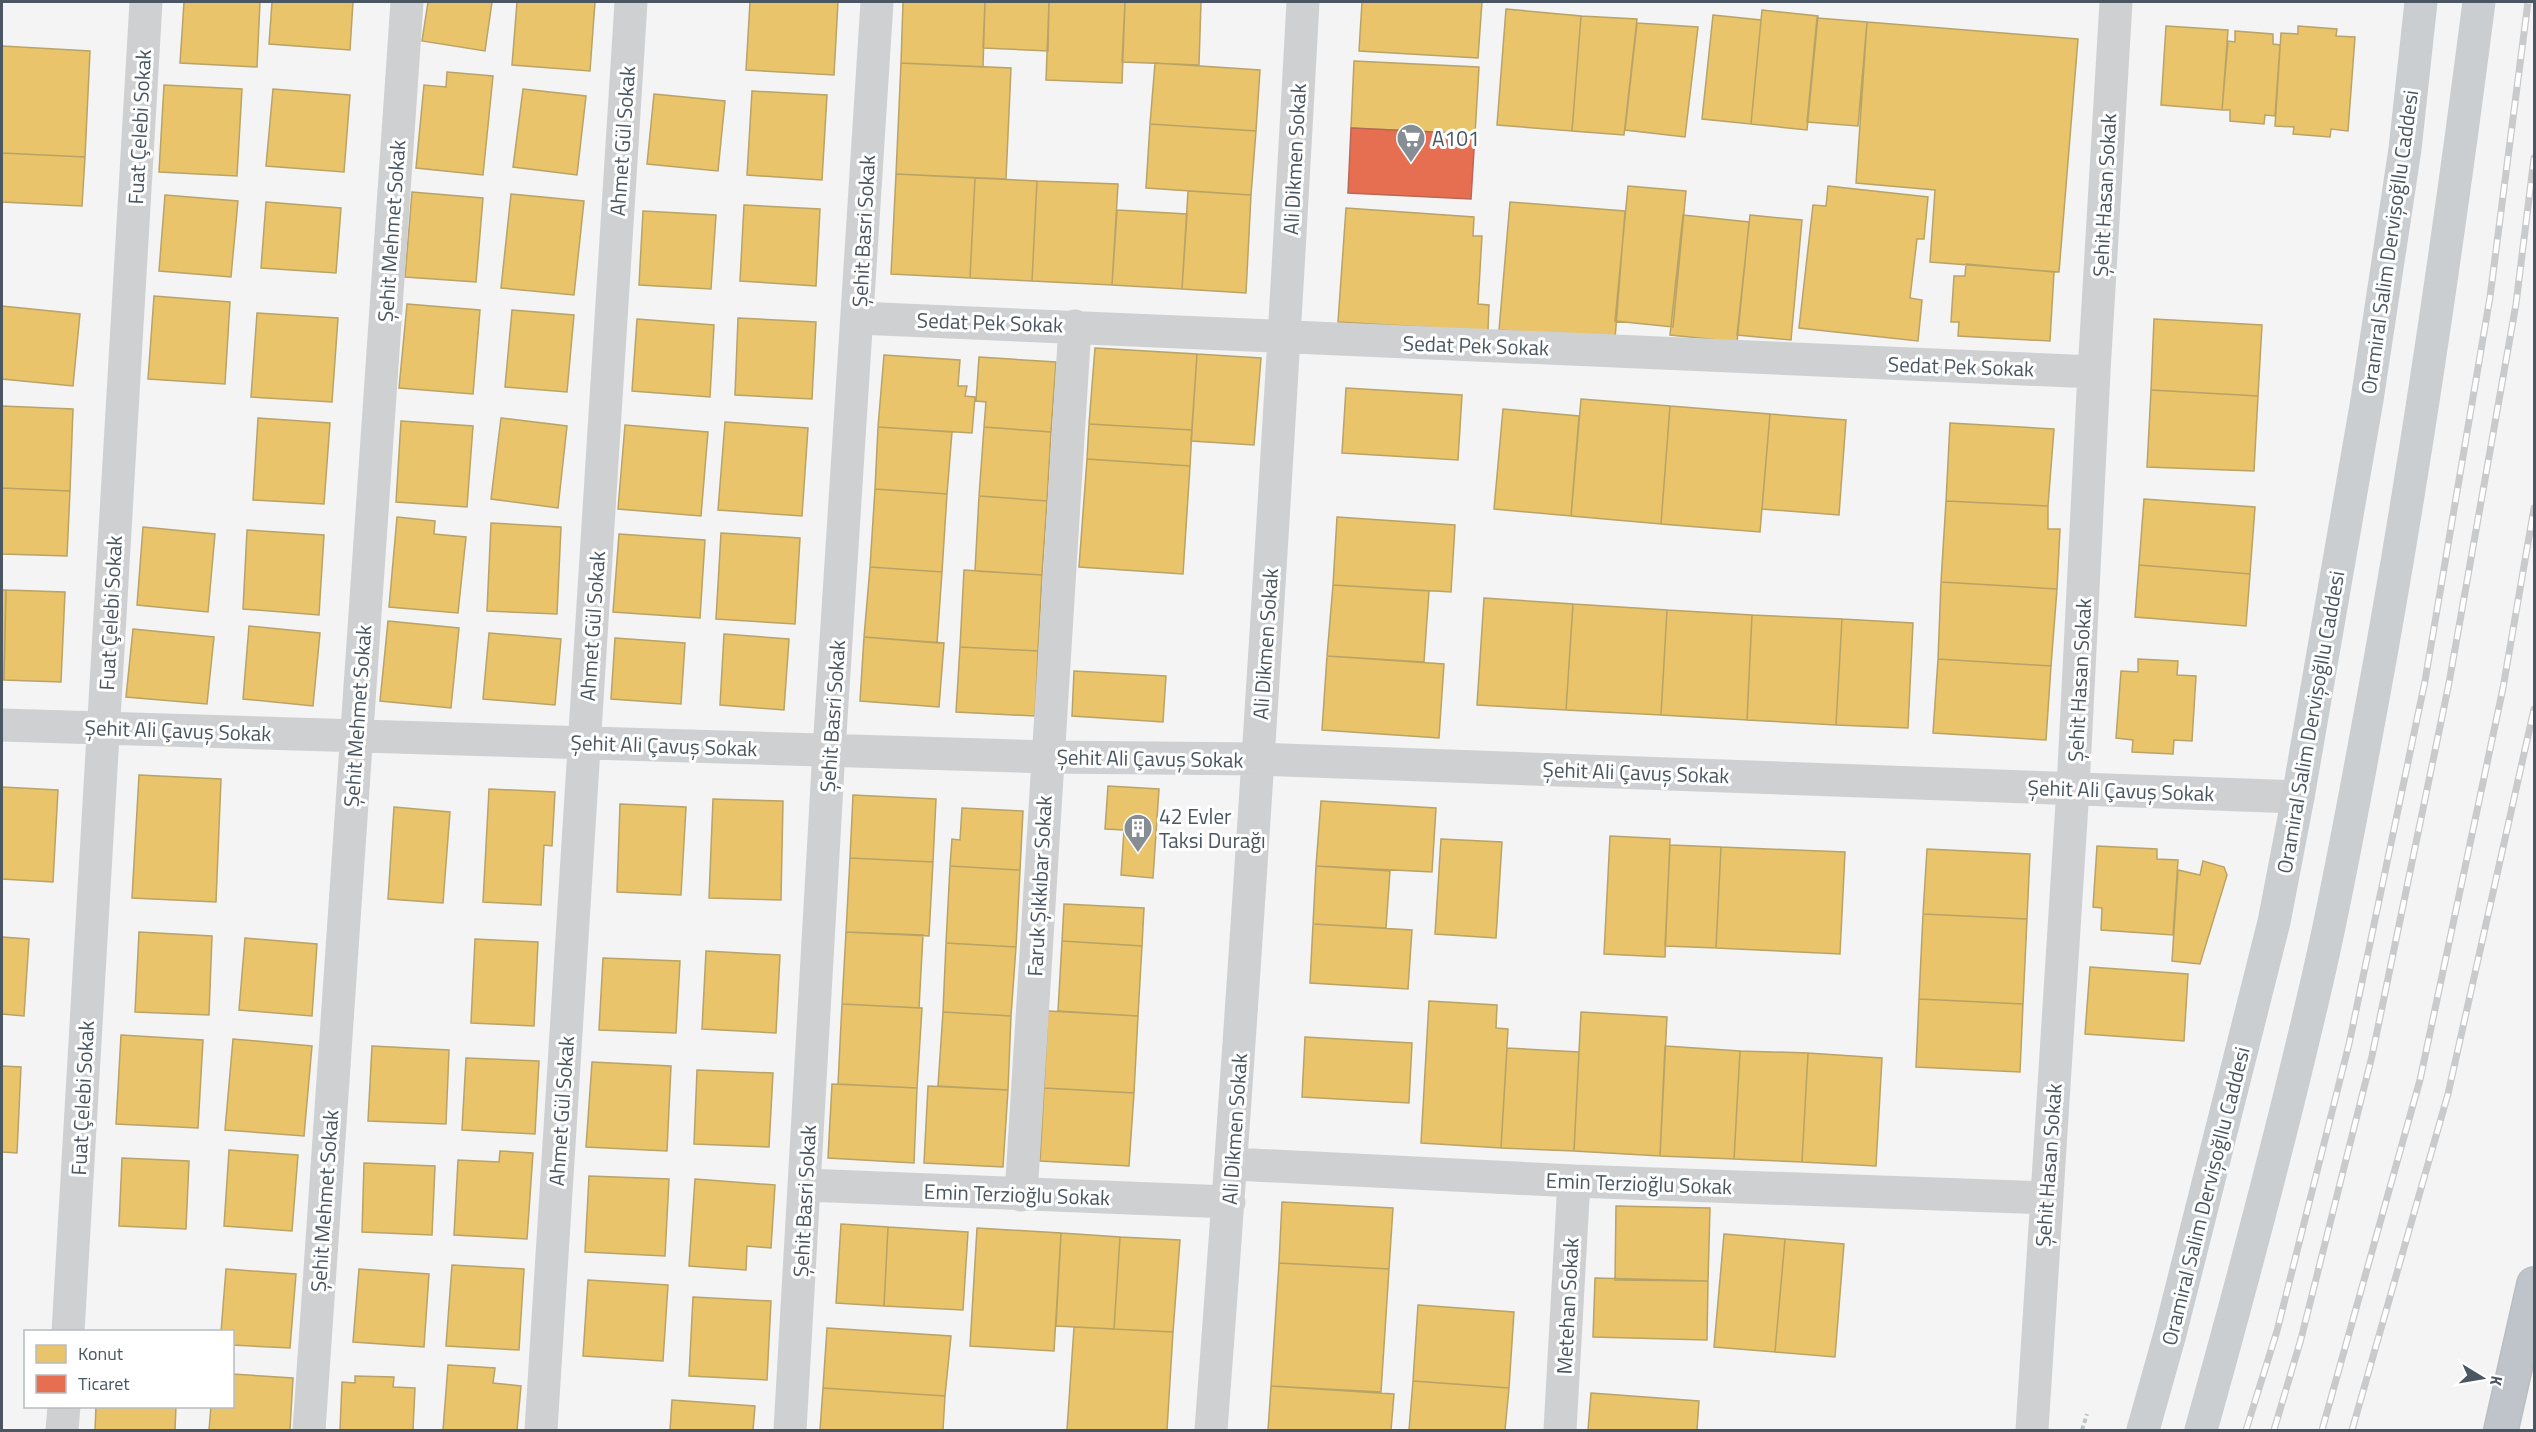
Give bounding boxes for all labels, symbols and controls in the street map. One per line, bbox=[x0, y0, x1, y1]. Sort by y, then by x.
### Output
street label: Fuat Çelebi Sokak bbox=[119, 49, 159, 205]
street label: Ahmet Gül Sokak bbox=[601, 65, 643, 217]
street label: Ali Dikmen Sokak bbox=[1274, 82, 1314, 236]
street label: Oramiral Salim Dervişoğllu Caddesi bbox=[2352, 88, 2426, 396]
street label: Şehit Hasan Sokak bbox=[2084, 112, 2124, 278]
supermarket icon: A101 bbox=[1395, 122, 1427, 164]
place label: A101 bbox=[1432, 122, 1480, 154]
street label: Şehit Mehmet Sokak bbox=[369, 139, 413, 323]
street label: Şehit Basri Sokak bbox=[843, 154, 883, 308]
street label: Sedat Pek Sokak bbox=[916, 303, 1064, 341]
street label: Sedat Pek Sokak bbox=[1402, 326, 1550, 364]
street label: Sedat Pek Sokak bbox=[1887, 347, 2035, 385]
street label: Fuat Çelebi Sokak bbox=[90, 535, 130, 691]
street label: Ahmet Gül Sokak bbox=[571, 550, 613, 702]
street label: Ali Dikmen Sokak bbox=[1244, 567, 1286, 721]
street label: Oramiral Salim Dervişoğllu Caddesi bbox=[2268, 568, 2352, 876]
street label: Şehit Hasan Sokak bbox=[2059, 597, 2099, 763]
street label: Şehit Mehmet Sokak bbox=[335, 624, 379, 808]
street label: Şehit Basri Sokak bbox=[811, 639, 853, 793]
street label: Şehit Ali Çavuş Sokak bbox=[84, 711, 272, 749]
street label: Şehit Ali Çavuş Sokak bbox=[570, 726, 758, 764]
street label: Şehit Ali Çavuş Sokak bbox=[1056, 740, 1244, 776]
street label: Şehit Ali Çavuş Sokak bbox=[1542, 753, 1730, 791]
street label: Şehit Ali Çavuş Sokak bbox=[2027, 771, 2215, 809]
street label: Faruk Şıkkıbar Sokak bbox=[1018, 795, 1060, 977]
place label: 42 Evler Taksi Durağı bbox=[1159, 800, 1266, 856]
building icon: 42 Evler Taksi Durağı bbox=[1122, 812, 1154, 854]
street label: Fuat Çelebi Sokak bbox=[62, 1020, 102, 1176]
street label: Ahmet Gül Sokak bbox=[540, 1035, 582, 1187]
street label: Oramiral Salim Dervişoğllu Caddesi bbox=[2152, 1043, 2258, 1349]
street label: Ali Dikmen Sokak bbox=[1213, 1052, 1255, 1206]
street label: Şehit Hasan Sokak bbox=[2026, 1082, 2070, 1248]
street label: Şehit Mehmet Sokak bbox=[302, 1109, 346, 1293]
street label: Şehit Basri Sokak bbox=[784, 1124, 824, 1278]
street label: Emin Terzioğlu Sokak bbox=[1545, 1164, 1733, 1202]
street label: Emin Terzioğlu Sokak bbox=[923, 1175, 1111, 1213]
street label: Metehan Sokak bbox=[1547, 1237, 1587, 1375]
legend bbox=[24, 1330, 234, 1408]
text: Konut bbox=[78, 1340, 124, 1367]
north arrow bbox=[2452, 1348, 2512, 1408]
text: Ticaret bbox=[78, 1370, 130, 1397]
text: K bbox=[2484, 1374, 2509, 1388]

